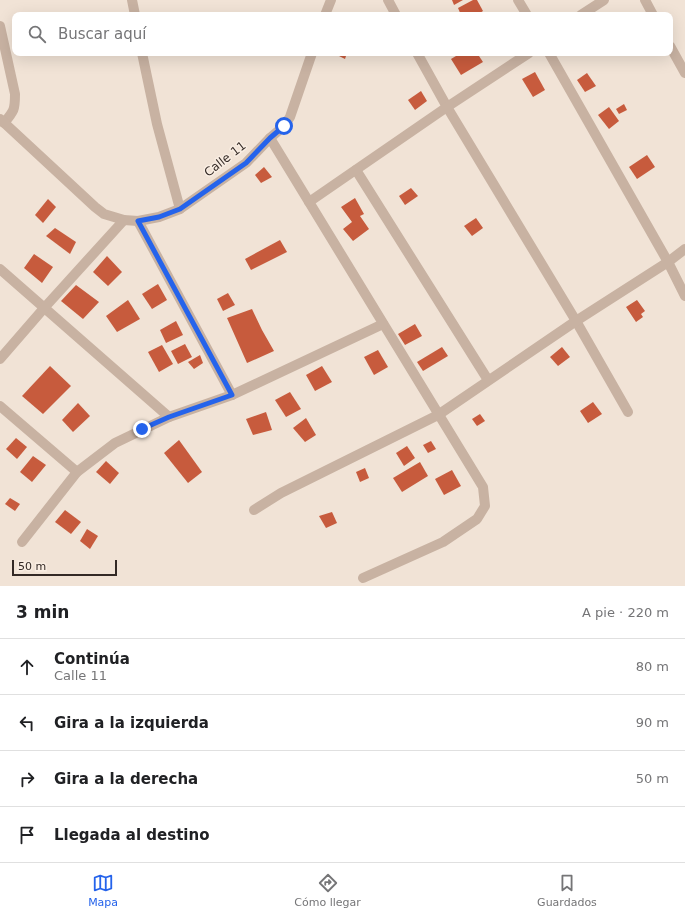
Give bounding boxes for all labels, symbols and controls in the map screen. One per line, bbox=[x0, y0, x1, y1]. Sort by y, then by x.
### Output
search box bbox=[12, 12, 673, 56]
icon: search bbox=[26, 23, 48, 45]
text: Buscar aquí bbox=[58, 25, 146, 43]
route start bbox=[275, 117, 293, 135]
street label: Calle 11 bbox=[201, 138, 249, 180]
route end bbox=[133, 420, 151, 438]
scale bar bbox=[12, 558, 117, 577]
text: 50 m bbox=[18, 560, 46, 573]
text: 3 min bbox=[16, 602, 69, 622]
text: A pie · 220 m bbox=[582, 605, 669, 620]
text: Continúa bbox=[54, 650, 130, 668]
icon: ahead bbox=[16, 656, 38, 678]
text: 80 m bbox=[636, 659, 669, 674]
text: Calle 11 bbox=[54, 668, 107, 683]
icon: left bbox=[16, 712, 38, 734]
text: Gira a la izquierda bbox=[54, 714, 209, 732]
text: 90 m bbox=[636, 715, 669, 730]
icon: right bbox=[16, 768, 38, 790]
text: Gira a la derecha bbox=[54, 770, 198, 788]
text: 50 m bbox=[636, 771, 669, 786]
icon: arrive bbox=[16, 824, 38, 846]
text: Llegada al destino bbox=[54, 826, 209, 844]
tab: Mapa bbox=[88, 872, 118, 909]
tab: Cómo llegar bbox=[294, 872, 361, 909]
tab: Guardados bbox=[537, 872, 597, 909]

